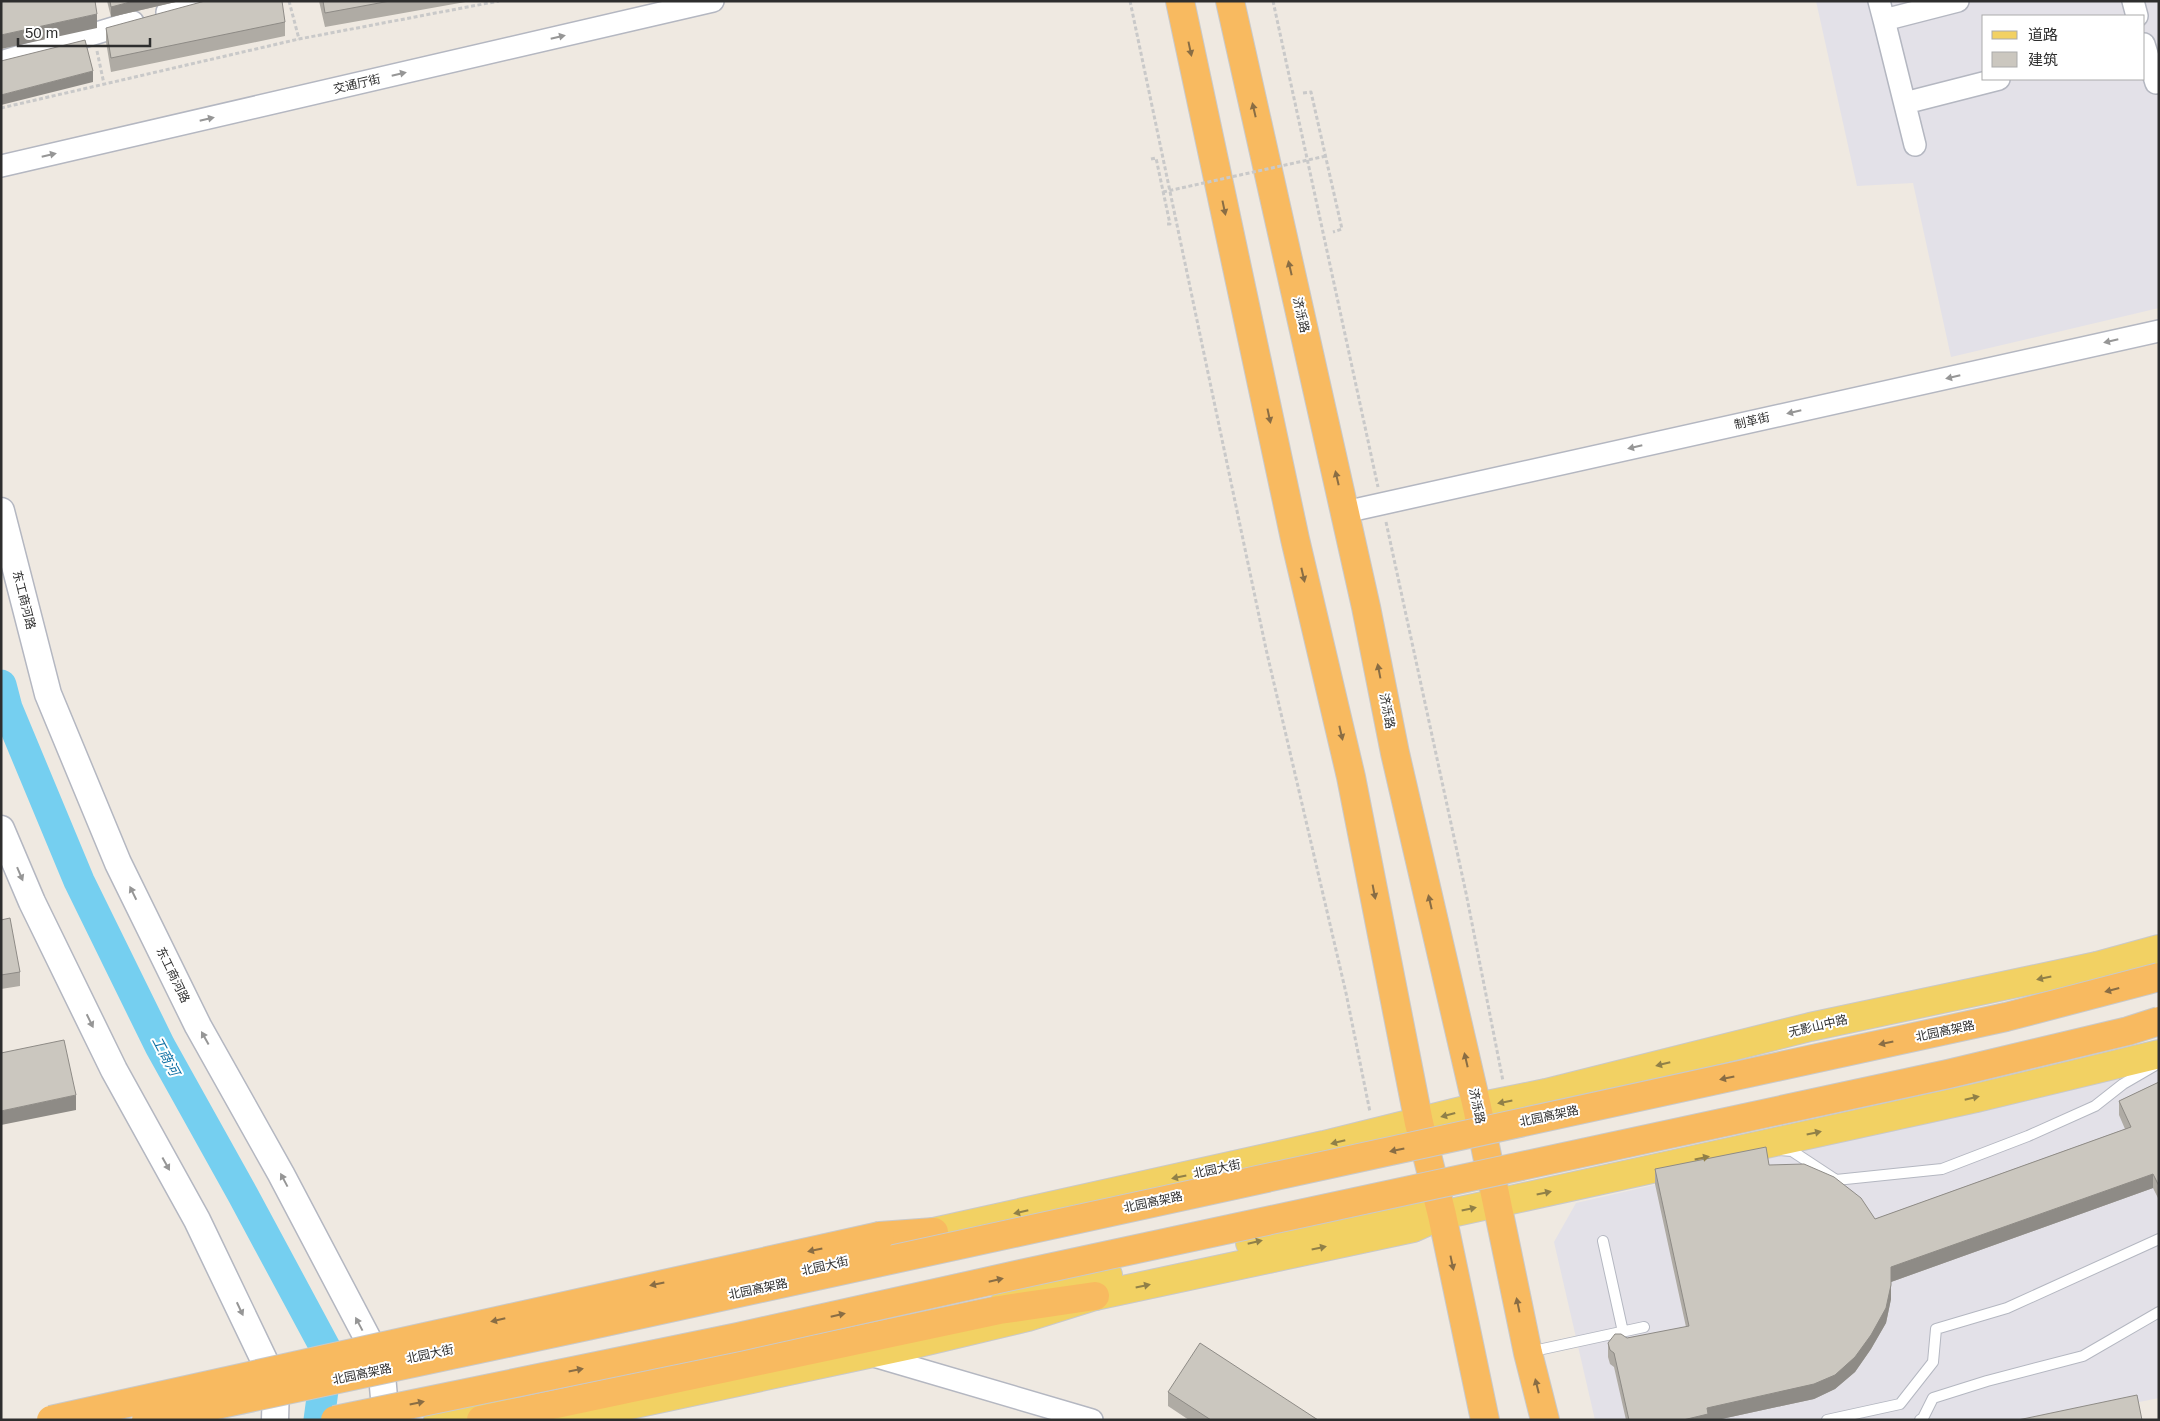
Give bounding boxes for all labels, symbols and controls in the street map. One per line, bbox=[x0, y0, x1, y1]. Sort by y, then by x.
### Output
scale bar bbox=[18, 15, 150, 47]
legend bbox=[1982, 15, 2145, 80]
text: 50 m bbox=[25, 24, 58, 41]
text: 道路 bbox=[2028, 26, 2058, 43]
one-way arrow bbox=[550, 33, 565, 41]
one-way arrow bbox=[1187, 41, 1195, 57]
text: 建筑 bbox=[2028, 51, 2058, 68]
one-way arrow bbox=[392, 70, 407, 78]
street label: 交通厅街 bbox=[332, 72, 382, 96]
one-way arrow bbox=[1250, 101, 1258, 117]
one-way arrow bbox=[200, 115, 215, 123]
one-way arrow bbox=[41, 151, 56, 159]
one-way arrow bbox=[1220, 200, 1228, 216]
one-way arrow bbox=[1286, 261, 1294, 276]
street label: 济泺路 bbox=[1290, 296, 1312, 334]
one-way arrow bbox=[2104, 337, 2119, 345]
one-way arrow bbox=[1944, 373, 1960, 381]
one-way arrow bbox=[1786, 408, 1801, 416]
one-way arrow bbox=[1265, 409, 1273, 424]
street label: 制革街 bbox=[1733, 410, 1771, 432]
one-way arrow bbox=[1628, 443, 1643, 451]
one-way arrow bbox=[1333, 470, 1341, 485]
one-way arrow bbox=[1299, 568, 1307, 583]
street label: 东工商河路 bbox=[10, 569, 38, 631]
one-way arrow bbox=[1375, 663, 1383, 678]
street label: 济泺路 bbox=[1377, 692, 1397, 730]
one-way arrow bbox=[1337, 726, 1345, 741]
one-way arrow bbox=[16, 867, 24, 882]
one-way arrow bbox=[128, 885, 137, 900]
one-way arrow bbox=[1370, 885, 1378, 901]
one-way arrow bbox=[1426, 894, 1434, 909]
street label: 东工商河路 bbox=[154, 945, 192, 1005]
one-way arrow bbox=[2036, 974, 2051, 982]
one-way arrow bbox=[2104, 986, 2119, 994]
street label: 无影山中路 bbox=[1787, 1012, 1849, 1040]
one-way arrow bbox=[86, 1014, 94, 1028]
street label: 北园高架路 bbox=[1914, 1018, 1976, 1044]
one-way arrow bbox=[200, 1032, 209, 1045]
water label: 工商河 bbox=[149, 1034, 184, 1081]
one-way arrow bbox=[1878, 1039, 1893, 1047]
one-way arrow bbox=[1462, 1051, 1470, 1067]
one-way arrow bbox=[1656, 1060, 1671, 1068]
one-way arrow bbox=[1718, 1074, 1734, 1082]
street label: 济泺路 bbox=[1466, 1087, 1488, 1125]
one-way arrow bbox=[1965, 1094, 1980, 1102]
one-way arrow bbox=[1497, 1098, 1513, 1106]
street label: 北园高架路 bbox=[1518, 1103, 1580, 1129]
one-way arrow bbox=[1441, 1111, 1456, 1119]
one-way arrow bbox=[1806, 1129, 1821, 1137]
one-way arrow bbox=[1330, 1138, 1345, 1146]
one-way arrow bbox=[1389, 1146, 1405, 1154]
one-way arrow bbox=[1695, 1154, 1710, 1162]
one-way arrow bbox=[162, 1157, 171, 1171]
street label: 北园大街 bbox=[1192, 1157, 1242, 1181]
one-way arrow bbox=[280, 1173, 288, 1187]
one-way arrow bbox=[1172, 1173, 1187, 1181]
street label: 北园高架路 bbox=[1122, 1189, 1184, 1215]
one-way arrow bbox=[1536, 1189, 1551, 1197]
one-way arrow bbox=[1462, 1205, 1477, 1213]
one-way arrow bbox=[1013, 1208, 1028, 1216]
one-way arrow bbox=[1247, 1238, 1262, 1246]
one-way arrow bbox=[1311, 1244, 1326, 1252]
one-way arrow bbox=[808, 1246, 823, 1254]
street label: 北园大街 bbox=[800, 1254, 850, 1278]
one-way arrow bbox=[1449, 1255, 1457, 1271]
street label: 北园高架路 bbox=[727, 1276, 789, 1302]
one-way arrow bbox=[989, 1276, 1004, 1284]
one-way arrow bbox=[648, 1281, 664, 1289]
one-way arrow bbox=[1135, 1281, 1151, 1289]
one-way arrow bbox=[1514, 1297, 1522, 1312]
one-way arrow bbox=[236, 1302, 244, 1316]
one-way arrow bbox=[830, 1311, 845, 1319]
one-way arrow bbox=[491, 1316, 506, 1324]
one-way arrow bbox=[355, 1317, 363, 1331]
street label: 北园大街 bbox=[405, 1342, 455, 1366]
street label: 北园高架路 bbox=[331, 1361, 393, 1387]
one-way arrow bbox=[568, 1366, 583, 1374]
one-way arrow bbox=[1533, 1379, 1541, 1394]
one-way arrow bbox=[409, 1398, 425, 1406]

